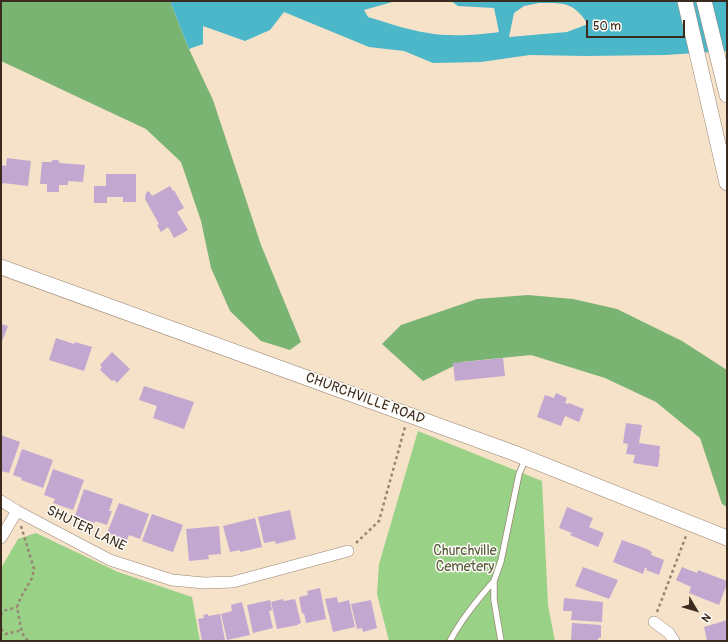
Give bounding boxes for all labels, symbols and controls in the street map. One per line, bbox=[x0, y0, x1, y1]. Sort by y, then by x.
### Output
scale bar bbox=[588, 12, 687, 38]
text: 50 m bbox=[593, 19, 621, 34]
street label: CHURCHVILLE ROAD bbox=[303, 370, 427, 428]
street label: SHUTER LANE bbox=[44, 503, 128, 555]
park label: Churchville Cemetery bbox=[433, 543, 497, 576]
north arrow bbox=[676, 590, 716, 630]
text: N bbox=[698, 611, 713, 625]

